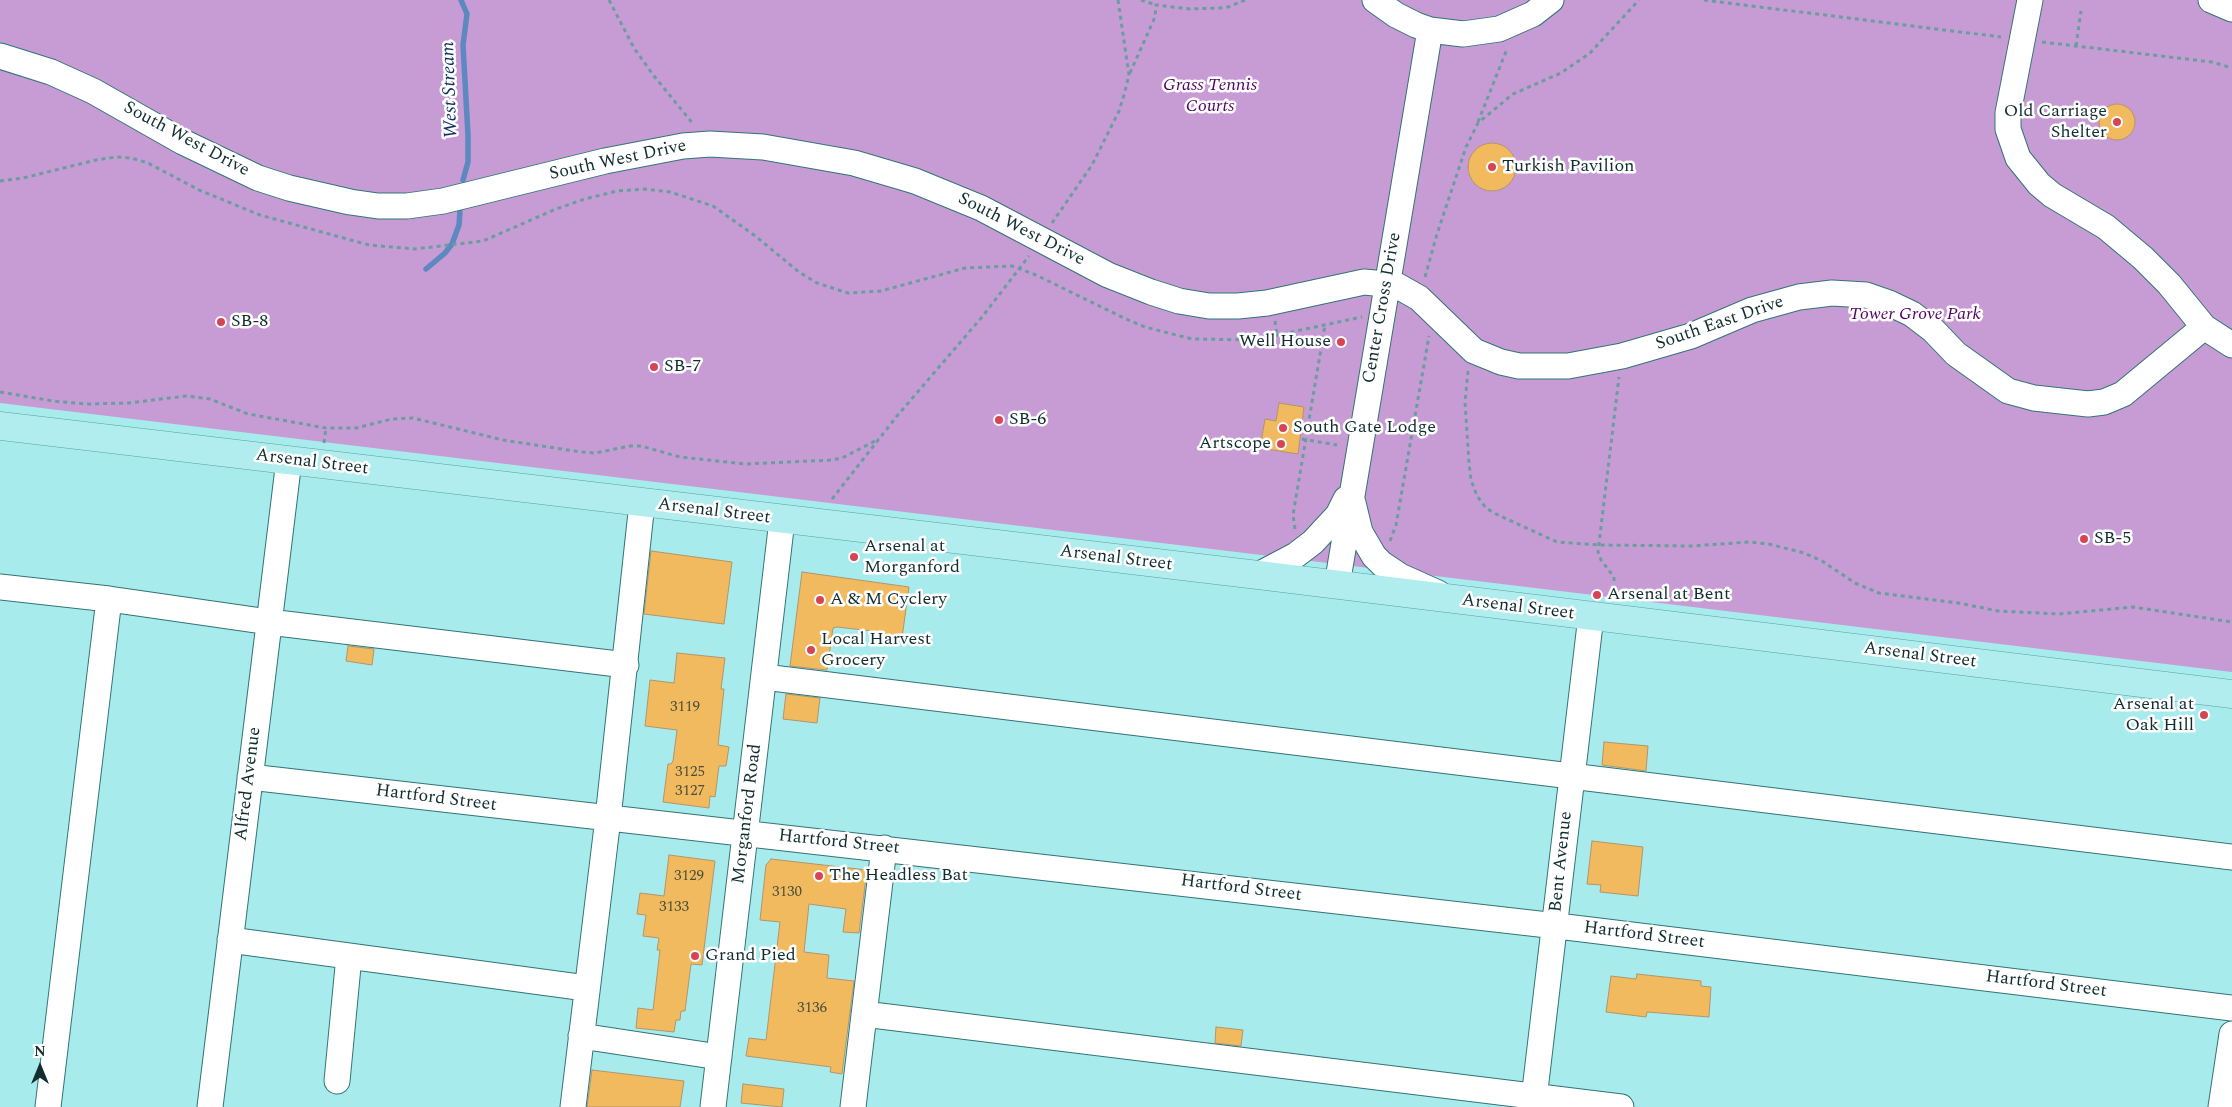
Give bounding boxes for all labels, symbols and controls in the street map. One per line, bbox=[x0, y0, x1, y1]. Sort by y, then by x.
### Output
water label: West Stream bbox=[438, 41, 464, 139]
park label: Grass Tennis Courts bbox=[1163, 75, 1257, 118]
street label: South West Drive bbox=[119, 98, 253, 182]
place label: Old Carriage Shelter bbox=[2004, 101, 2107, 144]
marker: Old Carriage Shelter bbox=[2111, 116, 2123, 128]
street label: South West Drive bbox=[547, 136, 689, 186]
place label: Turkish Pavilion bbox=[1502, 156, 1635, 178]
marker: Turkish Pavilion bbox=[1486, 161, 1498, 173]
street label: South West Drive bbox=[954, 189, 1088, 271]
street label: Center Cross Drive bbox=[1359, 231, 1407, 385]
street label: South East Drive bbox=[1653, 292, 1787, 356]
park label: Tower Grove Park bbox=[1849, 304, 1981, 326]
place label: SB-8 bbox=[231, 311, 268, 333]
marker: SB-8 bbox=[215, 316, 227, 328]
place label: Well House bbox=[1239, 331, 1331, 353]
marker: Well House bbox=[1335, 336, 1347, 348]
place label: SB-7 bbox=[664, 356, 701, 378]
marker: SB-7 bbox=[648, 361, 660, 373]
place label: SB-6 bbox=[1009, 409, 1046, 431]
marker: SB-6 bbox=[993, 414, 1005, 426]
place label: South Gate Lodge bbox=[1293, 417, 1436, 439]
marker: South Gate Lodge bbox=[1277, 422, 1289, 434]
place label: Artscope bbox=[1199, 433, 1271, 455]
marker: Artscope bbox=[1275, 438, 1287, 450]
street label: Arsenal Street bbox=[254, 445, 370, 481]
street label: Arsenal Street bbox=[656, 494, 772, 530]
place label: SB-5 bbox=[2094, 528, 2131, 550]
marker: SB-5 bbox=[2078, 533, 2090, 545]
place label: Arsenal at Morganford bbox=[864, 536, 960, 578]
street label: Arsenal Street bbox=[1058, 541, 1174, 577]
marker: Arsenal at Morganford bbox=[848, 551, 860, 563]
place label: Arsenal at Bent bbox=[1607, 584, 1730, 606]
place label: A & M Cyclery bbox=[830, 589, 947, 611]
marker: Arsenal at Bent bbox=[1591, 589, 1603, 601]
street label: Arsenal Street bbox=[1460, 590, 1576, 626]
marker: A & M Cyclery bbox=[814, 594, 826, 606]
place label: Local Harvest Grocery bbox=[821, 629, 931, 672]
street label: Arsenal Street bbox=[1862, 638, 1978, 674]
marker: Local Harvest Grocery bbox=[805, 644, 817, 656]
place label: Arsenal at Oak Hill bbox=[2113, 694, 2194, 736]
house number: 3119 bbox=[670, 699, 700, 717]
marker: Arsenal at Oak Hill bbox=[2198, 709, 2210, 721]
street label: Alfred Avenue bbox=[231, 726, 267, 842]
street label: Morganford Road bbox=[729, 743, 767, 885]
house number: 3125 bbox=[675, 764, 705, 782]
street label: Hartford Street bbox=[374, 781, 498, 817]
house number: 3127 bbox=[675, 783, 705, 801]
street label: Bent Avenue bbox=[1546, 810, 1578, 914]
street label: Hartford Street bbox=[777, 826, 901, 860]
place label: The Headless Bat bbox=[829, 865, 968, 887]
house number: 3129 bbox=[674, 868, 704, 886]
marker: The Headless Bat bbox=[813, 870, 825, 882]
street label: Hartford Street bbox=[1179, 871, 1303, 907]
house number: 3130 bbox=[772, 884, 802, 902]
house number: 3133 bbox=[659, 899, 689, 917]
street label: Hartford Street bbox=[1582, 918, 1706, 954]
place label: Grand Pied bbox=[705, 945, 796, 967]
marker: Grand Pied bbox=[689, 950, 701, 962]
street label: Hartford Street bbox=[1984, 967, 2108, 1003]
house number: 3136 bbox=[797, 1000, 827, 1018]
text: N bbox=[34, 1041, 46, 1062]
north arrow bbox=[15, 1042, 65, 1092]

